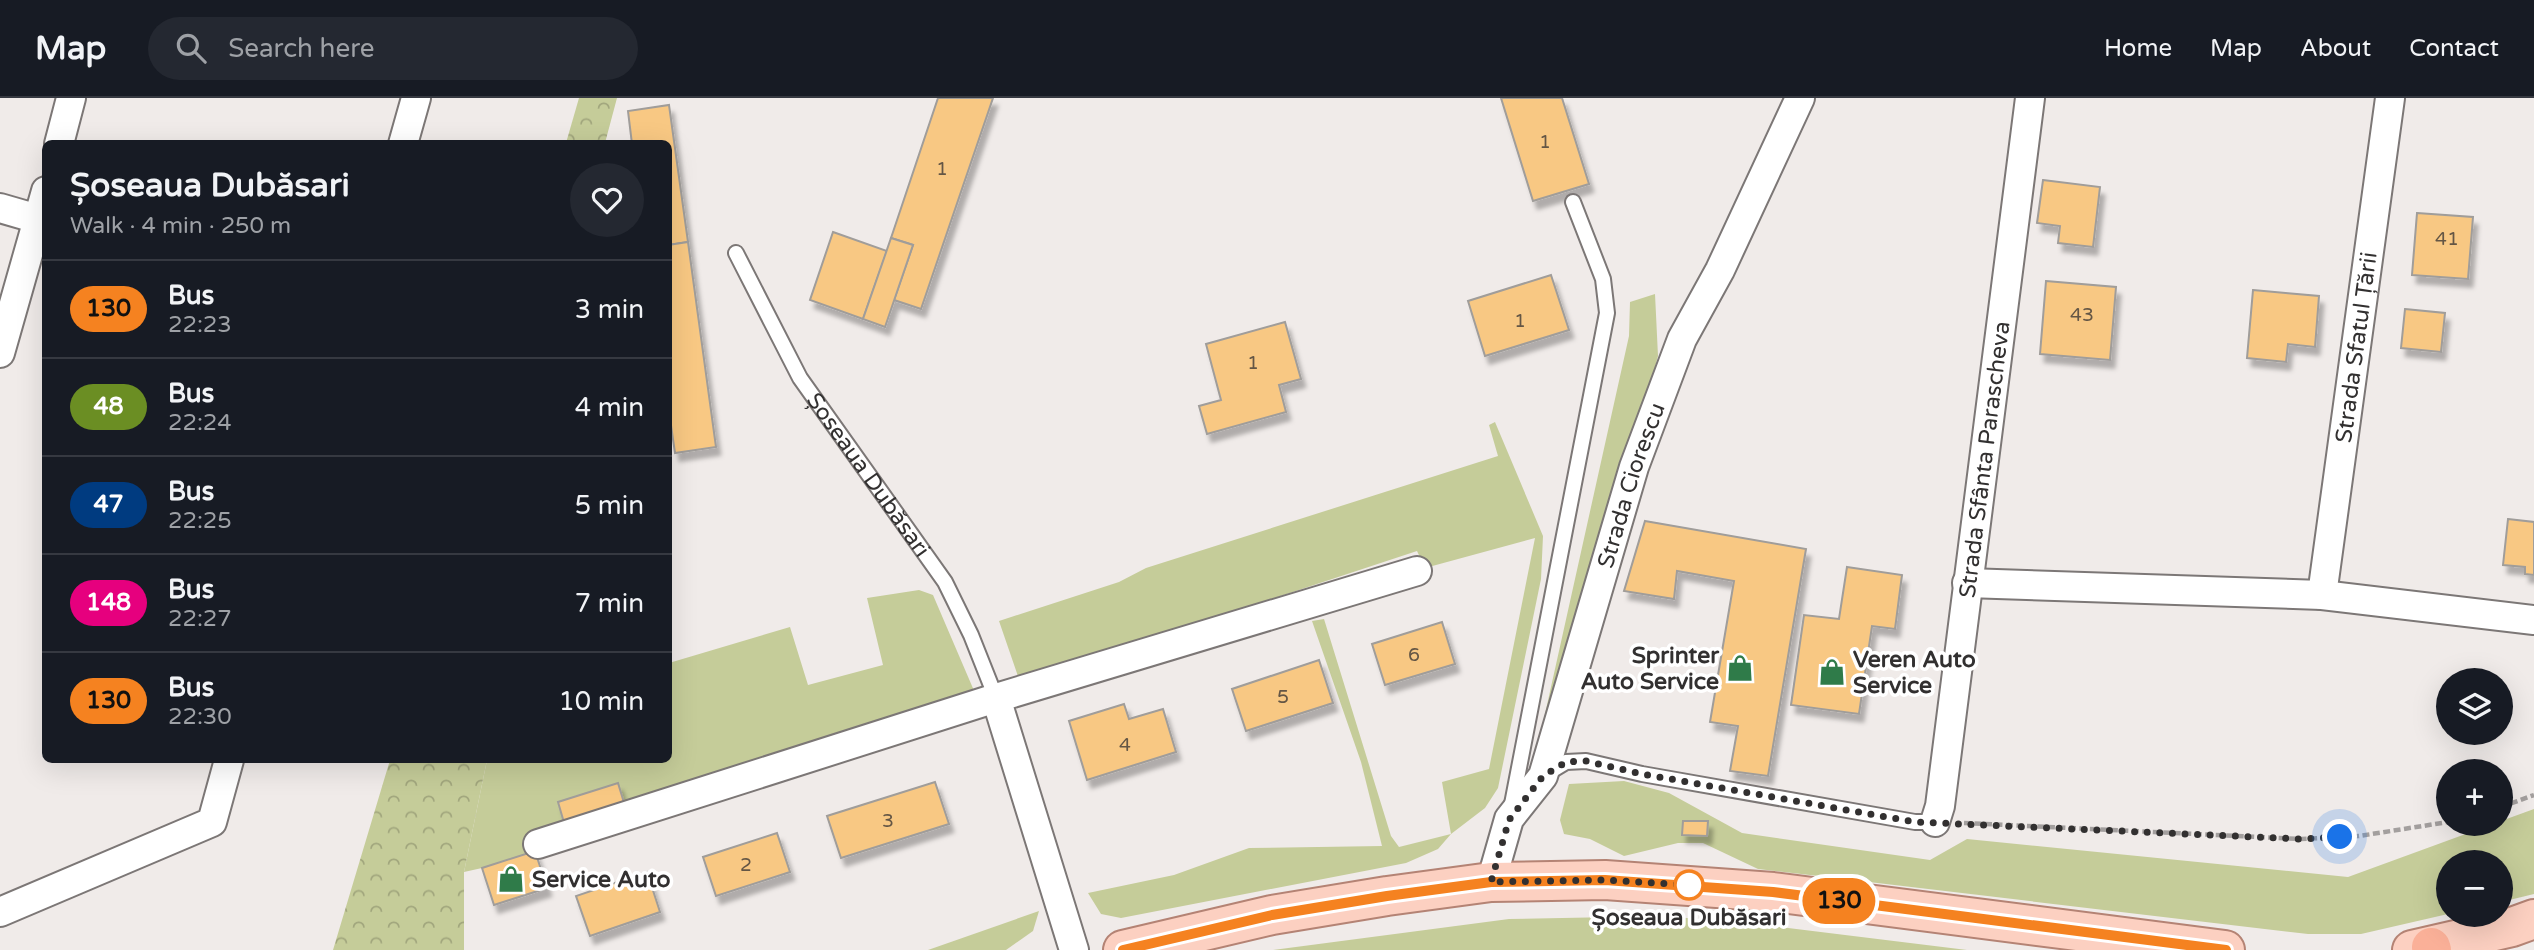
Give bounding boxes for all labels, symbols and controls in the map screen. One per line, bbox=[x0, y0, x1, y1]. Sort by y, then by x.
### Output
search box bbox=[148, 17, 638, 80]
text: Map bbox=[35, 29, 106, 68]
icon: search bbox=[172, 29, 210, 67]
text: Search here bbox=[228, 33, 374, 64]
text: Home bbox=[2104, 34, 2172, 63]
text: Map bbox=[2210, 34, 2262, 63]
text: About bbox=[2300, 34, 2371, 63]
text: Contact bbox=[2409, 34, 2499, 63]
house number: 1 bbox=[1539, 131, 1551, 153]
house number: 1 bbox=[936, 158, 948, 180]
button: heart bbox=[570, 163, 644, 237]
text: Șoseaua Dubăsari bbox=[70, 166, 350, 205]
text: Walk · 4 min · 250 m bbox=[70, 212, 291, 240]
house number: 41 bbox=[2435, 228, 2459, 250]
street label: Strada Sfatul Țării bbox=[2330, 250, 2384, 445]
text: Bus bbox=[168, 280, 214, 311]
text: 130 bbox=[86, 294, 131, 323]
text: 3 min bbox=[575, 294, 644, 325]
house number: 43 bbox=[2070, 304, 2094, 326]
house number: 1 bbox=[1514, 310, 1526, 332]
text: 22:23 bbox=[168, 311, 232, 339]
street label: Strada Sfânta Parascheva bbox=[1954, 320, 2017, 600]
house number: 1 bbox=[1247, 352, 1259, 374]
text: Bus bbox=[168, 378, 214, 409]
street label: Șoseaua Dubăsari bbox=[800, 388, 936, 563]
text: 48 bbox=[93, 392, 124, 421]
text: 4 min bbox=[575, 392, 644, 423]
street label: Strada Ciorescu bbox=[1592, 399, 1672, 572]
text: 22:24 bbox=[168, 409, 232, 437]
text: Bus bbox=[168, 476, 214, 507]
text: 47 bbox=[93, 490, 124, 519]
text: 5 min bbox=[575, 490, 644, 521]
text: 22:25 bbox=[168, 507, 232, 535]
text: Bus bbox=[168, 574, 214, 605]
text: 148 bbox=[86, 588, 131, 617]
text: 7 min bbox=[575, 588, 644, 619]
text: 22:27 bbox=[168, 605, 232, 633]
place label: Sprinter Auto Service bbox=[1580, 642, 1720, 696]
house number: 6 bbox=[1408, 644, 1420, 666]
place label: Veren Auto Service bbox=[1853, 646, 1976, 700]
shop icon: Sprinter Auto Service bbox=[1725, 653, 1755, 683]
shop icon: Veren Auto Service bbox=[1817, 657, 1847, 687]
map controls bbox=[2436, 668, 2513, 927]
button: layers bbox=[2436, 668, 2513, 745]
text: Bus bbox=[168, 672, 214, 703]
text: 130 bbox=[86, 686, 131, 715]
text: 10 min bbox=[558, 686, 644, 717]
house number: 5 bbox=[1277, 686, 1289, 708]
text: 22:30 bbox=[168, 703, 232, 731]
house number: 4 bbox=[1119, 734, 1131, 756]
button: + bbox=[2436, 759, 2513, 836]
house number: 3 bbox=[882, 810, 894, 832]
your location bbox=[2322, 819, 2357, 854]
button: − bbox=[2436, 850, 2513, 927]
house number: 2 bbox=[740, 854, 752, 876]
shop icon: Service Auto bbox=[496, 864, 526, 894]
place label: Service Auto bbox=[532, 866, 671, 894]
marker: Șoseaua Dubăsari bbox=[1674, 870, 1704, 900]
line badge: 130 bbox=[1799, 878, 1879, 924]
text: 130 bbox=[1816, 886, 1862, 915]
place label: Șoseaua Dubăsari bbox=[1592, 904, 1787, 932]

